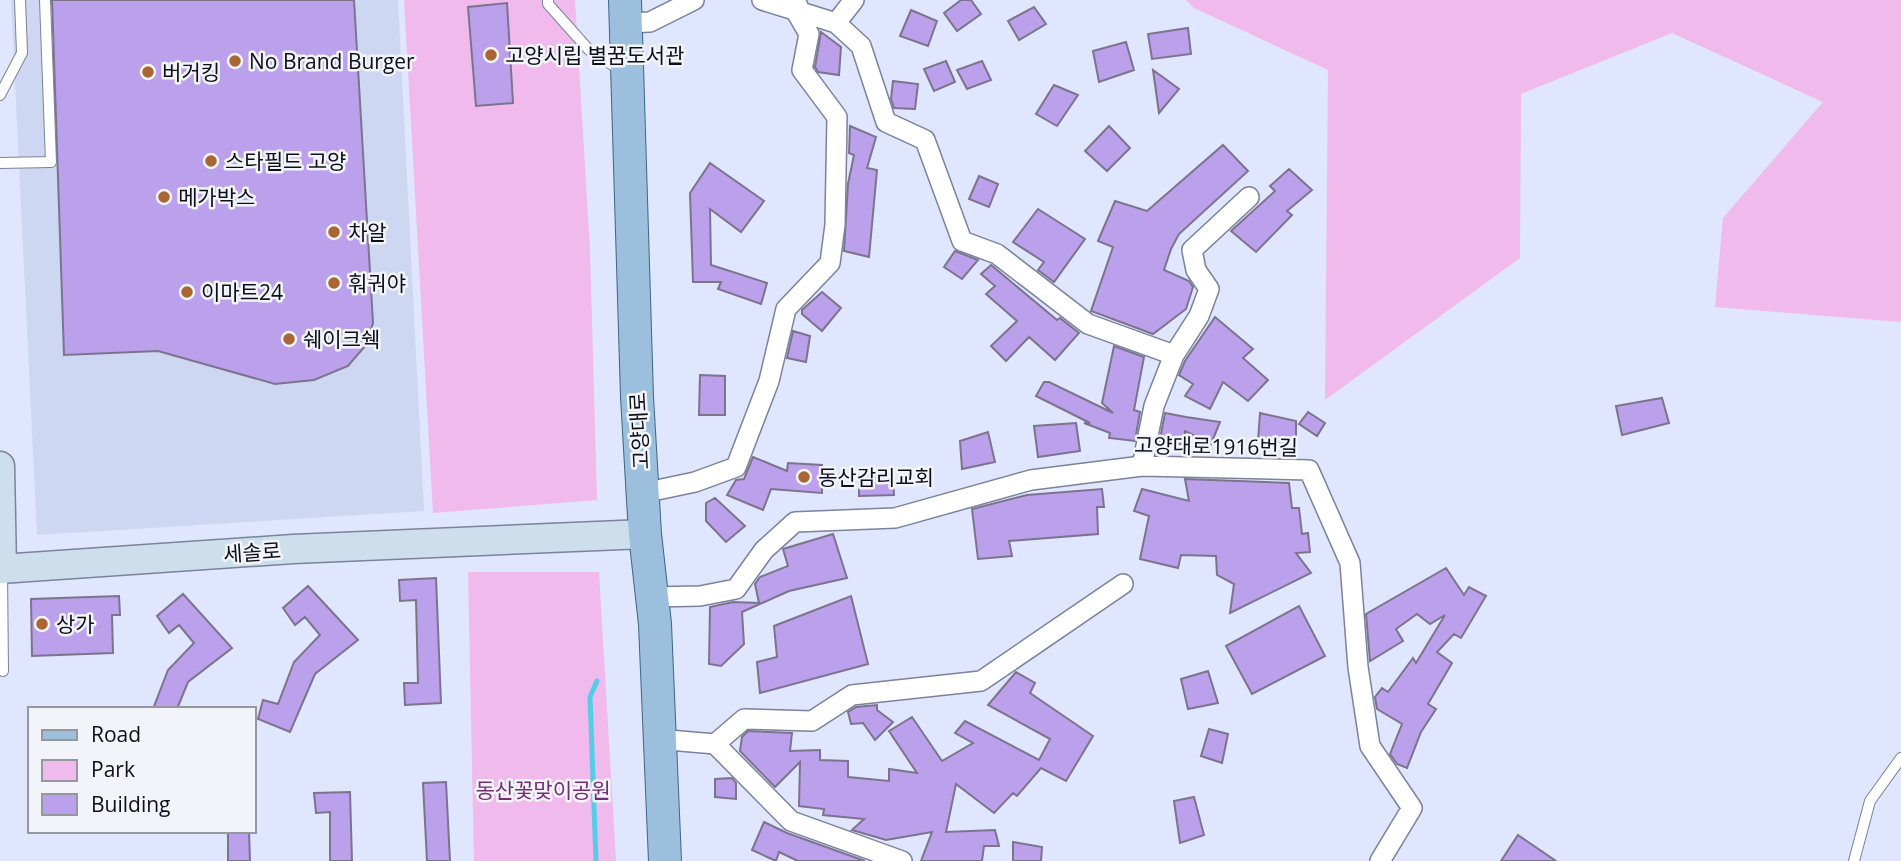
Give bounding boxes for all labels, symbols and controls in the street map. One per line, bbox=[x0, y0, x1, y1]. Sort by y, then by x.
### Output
place label: 고양시립 별꿈도서관 bbox=[505, 41, 684, 69]
place label: No Brand Burger bbox=[249, 47, 415, 75]
marker: 고양시립 별꿈도서관 bbox=[483, 47, 499, 63]
marker: No Brand Burger bbox=[227, 53, 243, 69]
place label: 버거킹 bbox=[162, 58, 220, 86]
marker: 버거킹 bbox=[140, 64, 156, 80]
place label: 스타필드 고양 bbox=[225, 147, 346, 175]
marker: 스타필드 고양 bbox=[203, 153, 219, 169]
place label: 메가박스 bbox=[178, 183, 255, 211]
marker: 메가박스 bbox=[156, 189, 172, 205]
place label: 차알 bbox=[348, 218, 387, 246]
marker: 차알 bbox=[326, 224, 342, 240]
place label: 훠궈야 bbox=[348, 269, 406, 297]
marker: 훠궈야 bbox=[326, 275, 342, 291]
place label: 이마트24 bbox=[201, 278, 283, 306]
marker: 이마트24 bbox=[179, 284, 195, 300]
place label: 쉐이크쉑 bbox=[303, 325, 380, 353]
marker: 쉐이크쉑 bbox=[281, 331, 297, 347]
street label: 고양대로 bbox=[623, 392, 655, 470]
street label: 고양대로1916번길 bbox=[1134, 431, 1298, 461]
place label: 동산감리교회 bbox=[818, 463, 934, 491]
marker: 동산감리교회 bbox=[796, 469, 812, 485]
street label: 세솔로 bbox=[222, 536, 282, 568]
place label: 상가 bbox=[56, 610, 95, 638]
marker: 상가 bbox=[34, 616, 50, 632]
legend bbox=[28, 707, 256, 833]
text: Road bbox=[91, 720, 141, 748]
text: Park bbox=[91, 755, 135, 783]
park label: 동산꽃맞이공원 bbox=[475, 776, 611, 804]
text: Building bbox=[91, 790, 170, 818]

